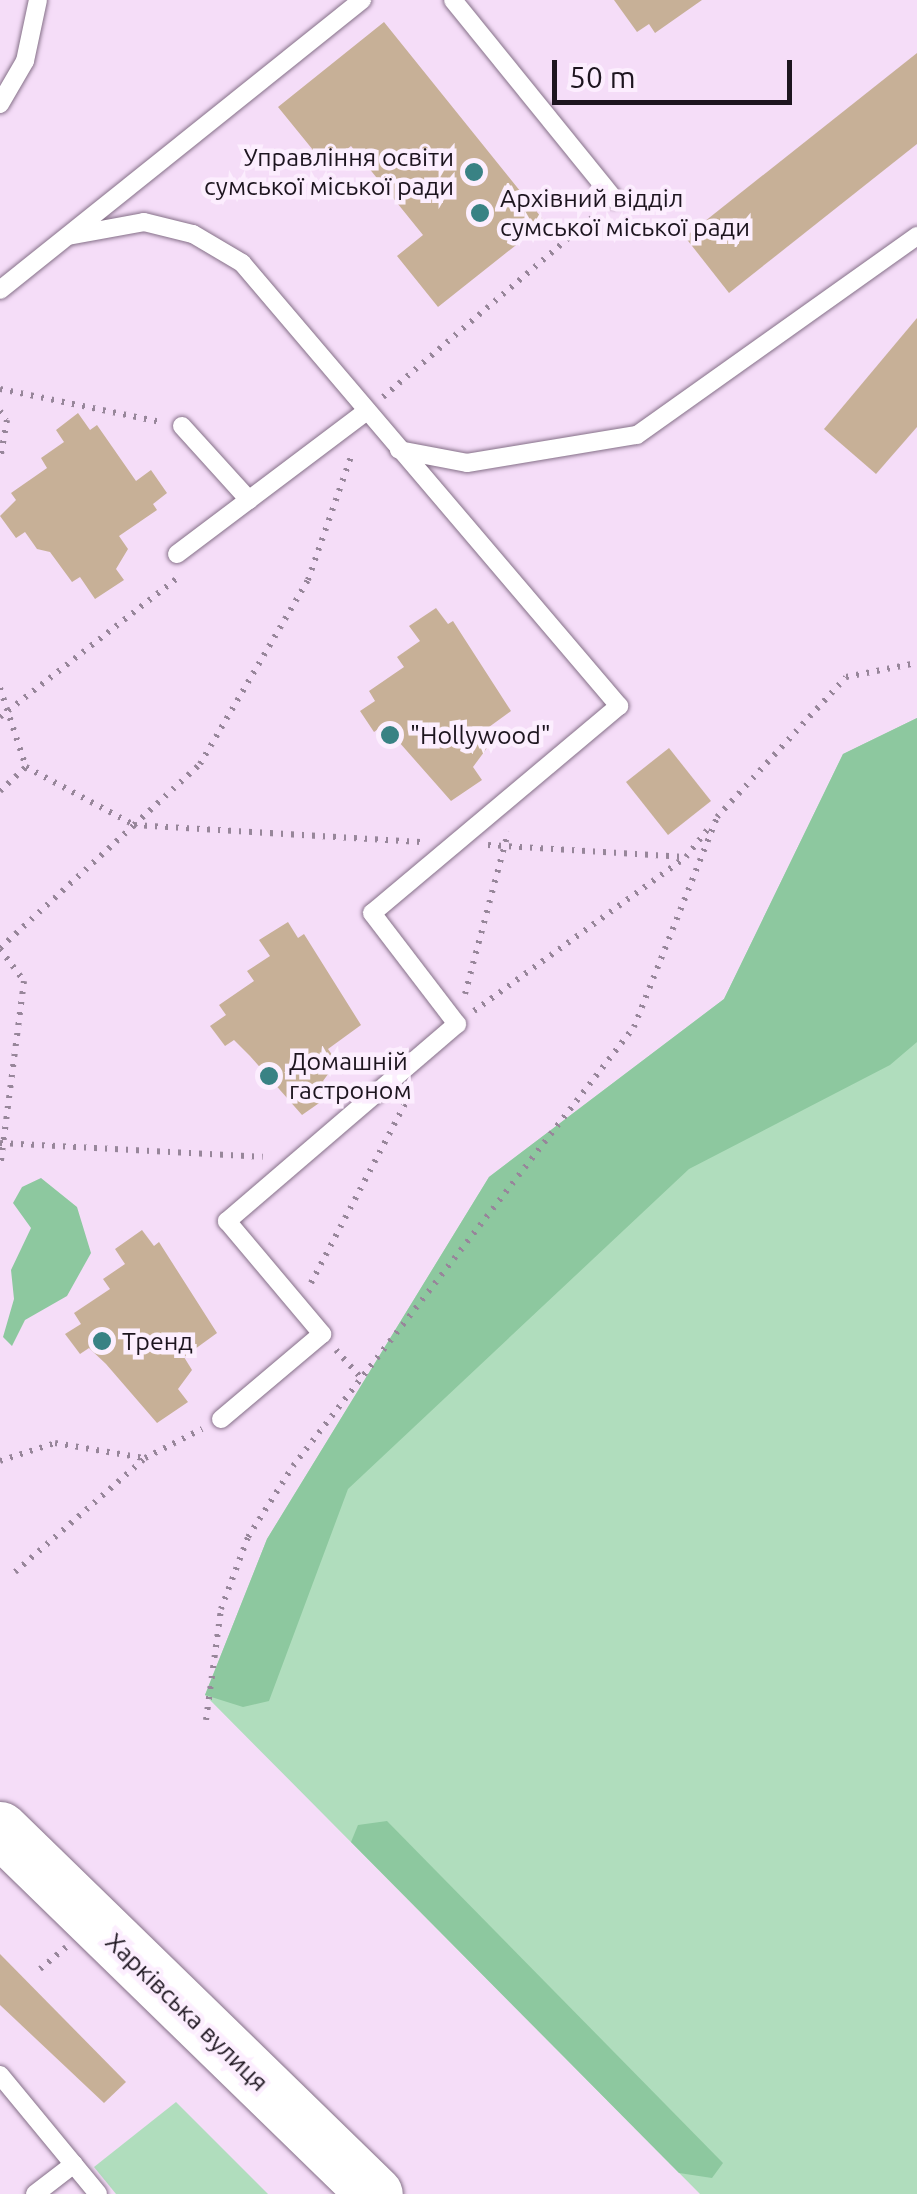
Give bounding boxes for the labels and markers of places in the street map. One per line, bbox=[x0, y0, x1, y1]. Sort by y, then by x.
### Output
place label: Управління освіти сумської міської ради bbox=[204, 143, 454, 202]
marker: Управління освіти сумської міської ради bbox=[463, 161, 485, 183]
place label: Архівний відділ сумської міської ради bbox=[500, 184, 750, 243]
marker: Архівний відділ сумської міської ради bbox=[469, 202, 491, 224]
place label: "Hollywood" bbox=[410, 720, 551, 750]
marker: "Hollywood" bbox=[379, 724, 401, 746]
place label: Домашній гастроном bbox=[289, 1047, 412, 1106]
marker: Домашній гастроном bbox=[258, 1065, 280, 1087]
place label: Тренд bbox=[122, 1326, 193, 1356]
marker: Тренд bbox=[91, 1330, 113, 1352]

